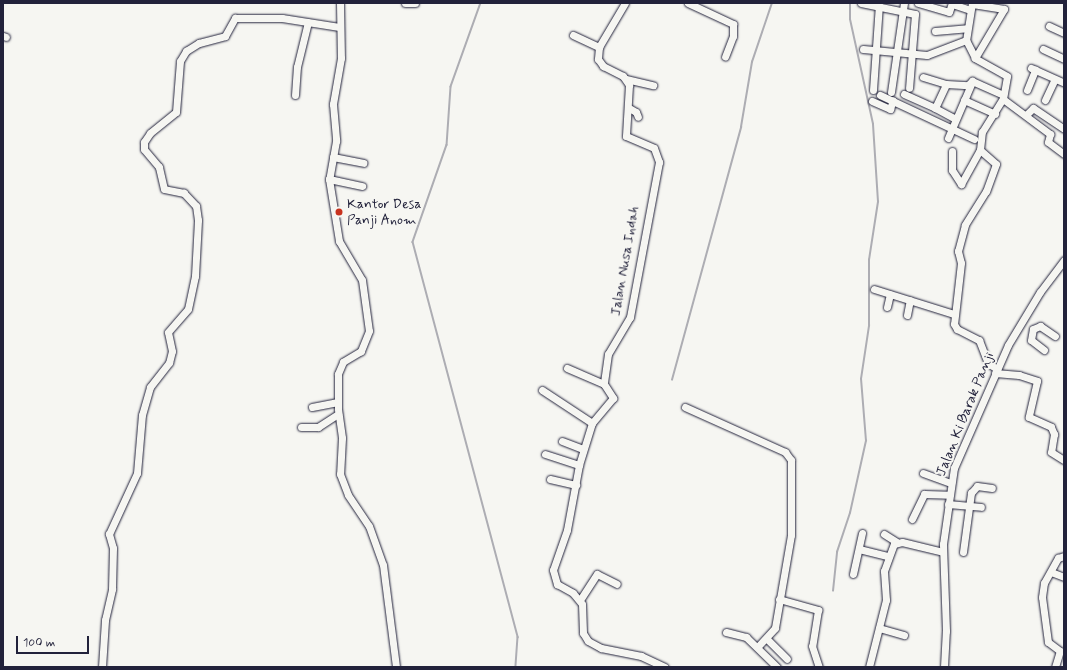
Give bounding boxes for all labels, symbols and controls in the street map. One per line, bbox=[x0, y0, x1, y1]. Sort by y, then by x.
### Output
place label: Kantor Desa Panji Anom bbox=[347, 196, 422, 228]
marker: Kantor Desa Panji Anom bbox=[334, 207, 344, 217]
street label: Jalan Nusa Indah bbox=[607, 207, 643, 315]
street label: Jalan Ki Barak Panji bbox=[934, 352, 996, 476]
scale bar bbox=[18, 628, 91, 654]
text: 100 m bbox=[23, 635, 55, 651]

